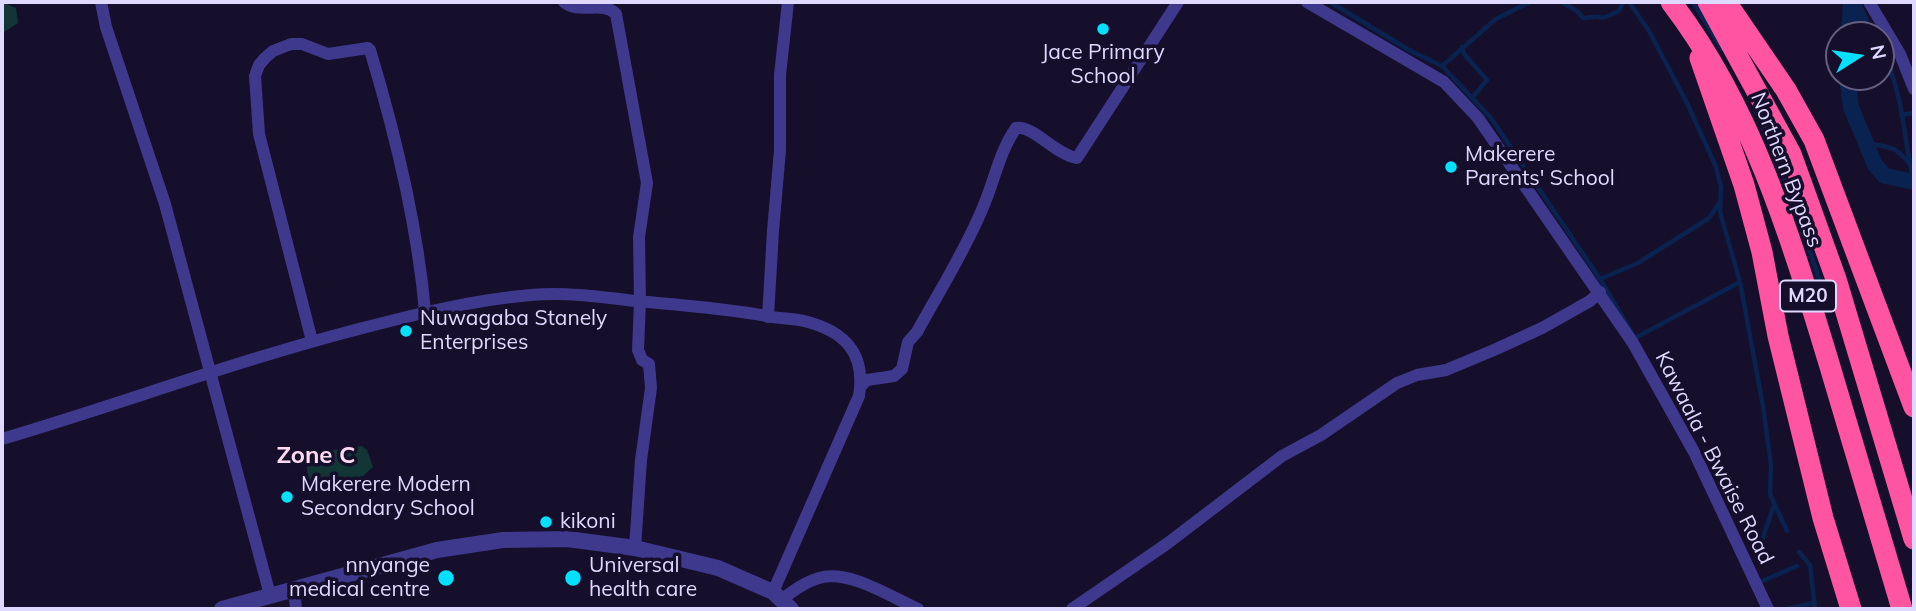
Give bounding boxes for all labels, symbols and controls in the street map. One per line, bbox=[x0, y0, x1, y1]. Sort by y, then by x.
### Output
marker: Jace Primary School bbox=[1095, 21, 1111, 37]
north arrow bbox=[1825, 21, 1895, 91]
place label: Jace Primary School bbox=[1041, 40, 1165, 90]
text: N bbox=[1865, 43, 1892, 62]
street label: Northern Bypass bbox=[1745, 89, 1827, 251]
place label: Makerere Parents' School bbox=[1465, 142, 1615, 192]
marker: Makerere Parents' School bbox=[1443, 159, 1459, 175]
road number: M20 bbox=[1780, 280, 1836, 312]
place label: Nuwagaba Stanely Enterprises bbox=[420, 306, 607, 356]
marker: Nuwagaba Stanely Enterprises bbox=[398, 323, 414, 339]
street label: Kawaala - Bwaise Road bbox=[1649, 347, 1779, 569]
district label: Zone C bbox=[276, 442, 356, 470]
place label: Makerere Modern Secondary School bbox=[301, 472, 475, 522]
marker: Makerere Modern Secondary School bbox=[279, 489, 295, 505]
place label: kikoni bbox=[560, 509, 616, 535]
marker: kikoni bbox=[538, 514, 554, 530]
place label: nnyange medical centre bbox=[289, 553, 430, 603]
place label: Universal health care bbox=[589, 553, 697, 603]
marker: nnyange medical centre bbox=[436, 568, 456, 588]
marker: Universal health care bbox=[563, 568, 583, 588]

